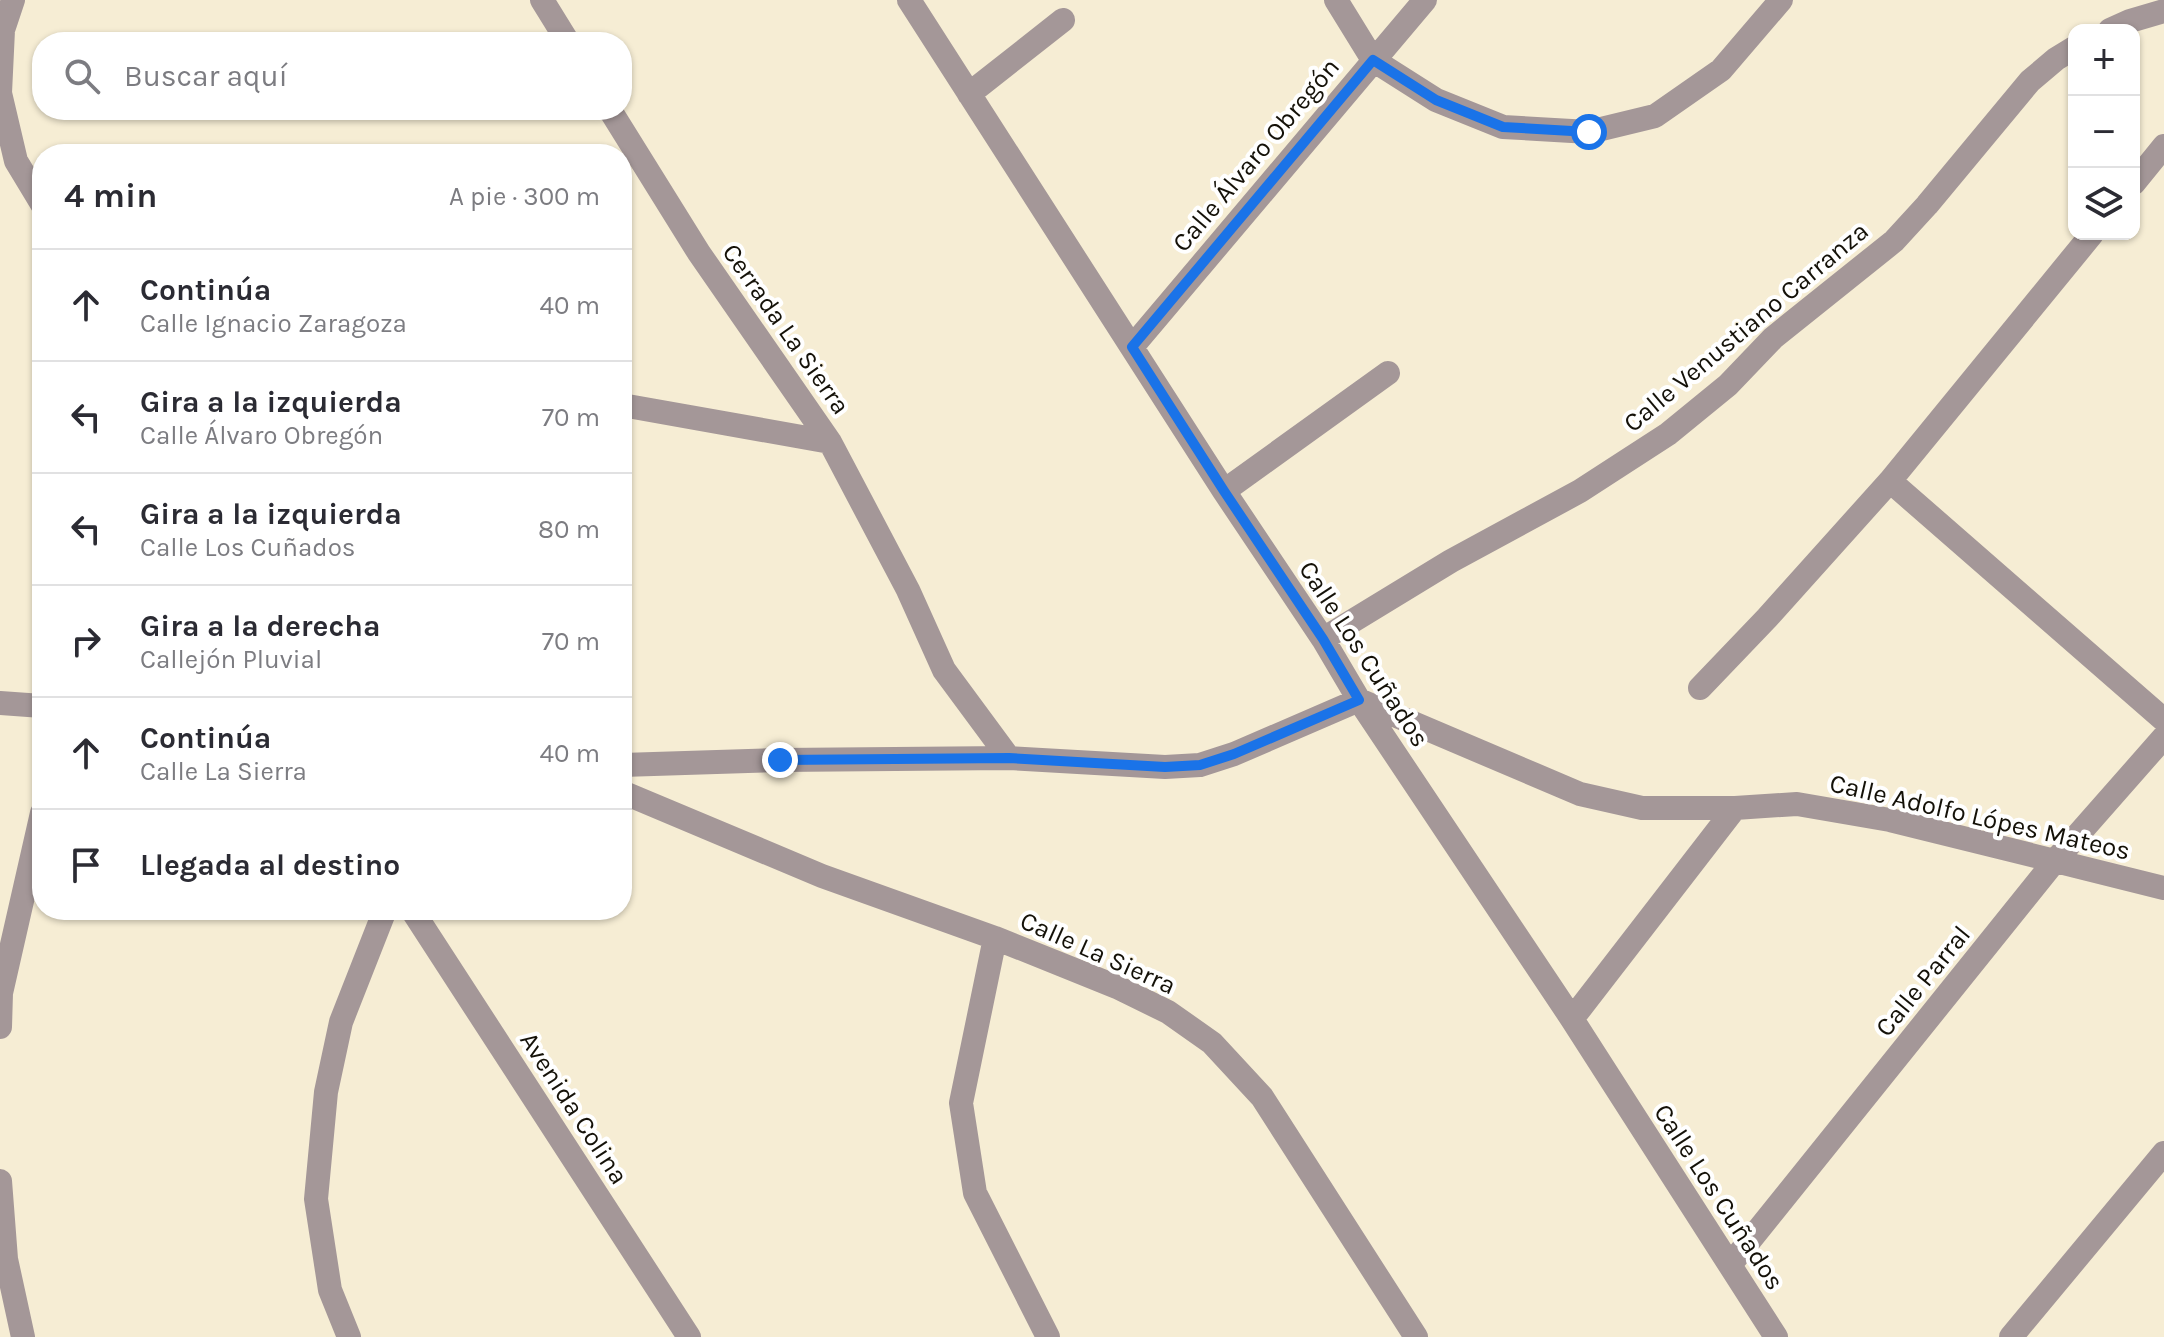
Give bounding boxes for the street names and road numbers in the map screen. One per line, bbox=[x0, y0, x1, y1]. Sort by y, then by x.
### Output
street label: Calle Álvaro Obregón bbox=[1165, 51, 1346, 258]
street label: Calle Venustiano Carranza bbox=[1617, 215, 1875, 439]
street label: Cerrada La Sierra bbox=[716, 238, 856, 420]
street label: Calle Los Cuñados bbox=[1292, 555, 1436, 753]
street label: Calle Adolfo Lópes Mateos bbox=[1827, 767, 2133, 867]
street label: Calle La Sierra bbox=[1015, 905, 1181, 1001]
street label: Calle Parral bbox=[1869, 919, 1977, 1043]
street label: Avenida Colina bbox=[513, 1026, 635, 1190]
street label: Calle Los Cuñados bbox=[1647, 1098, 1791, 1296]

